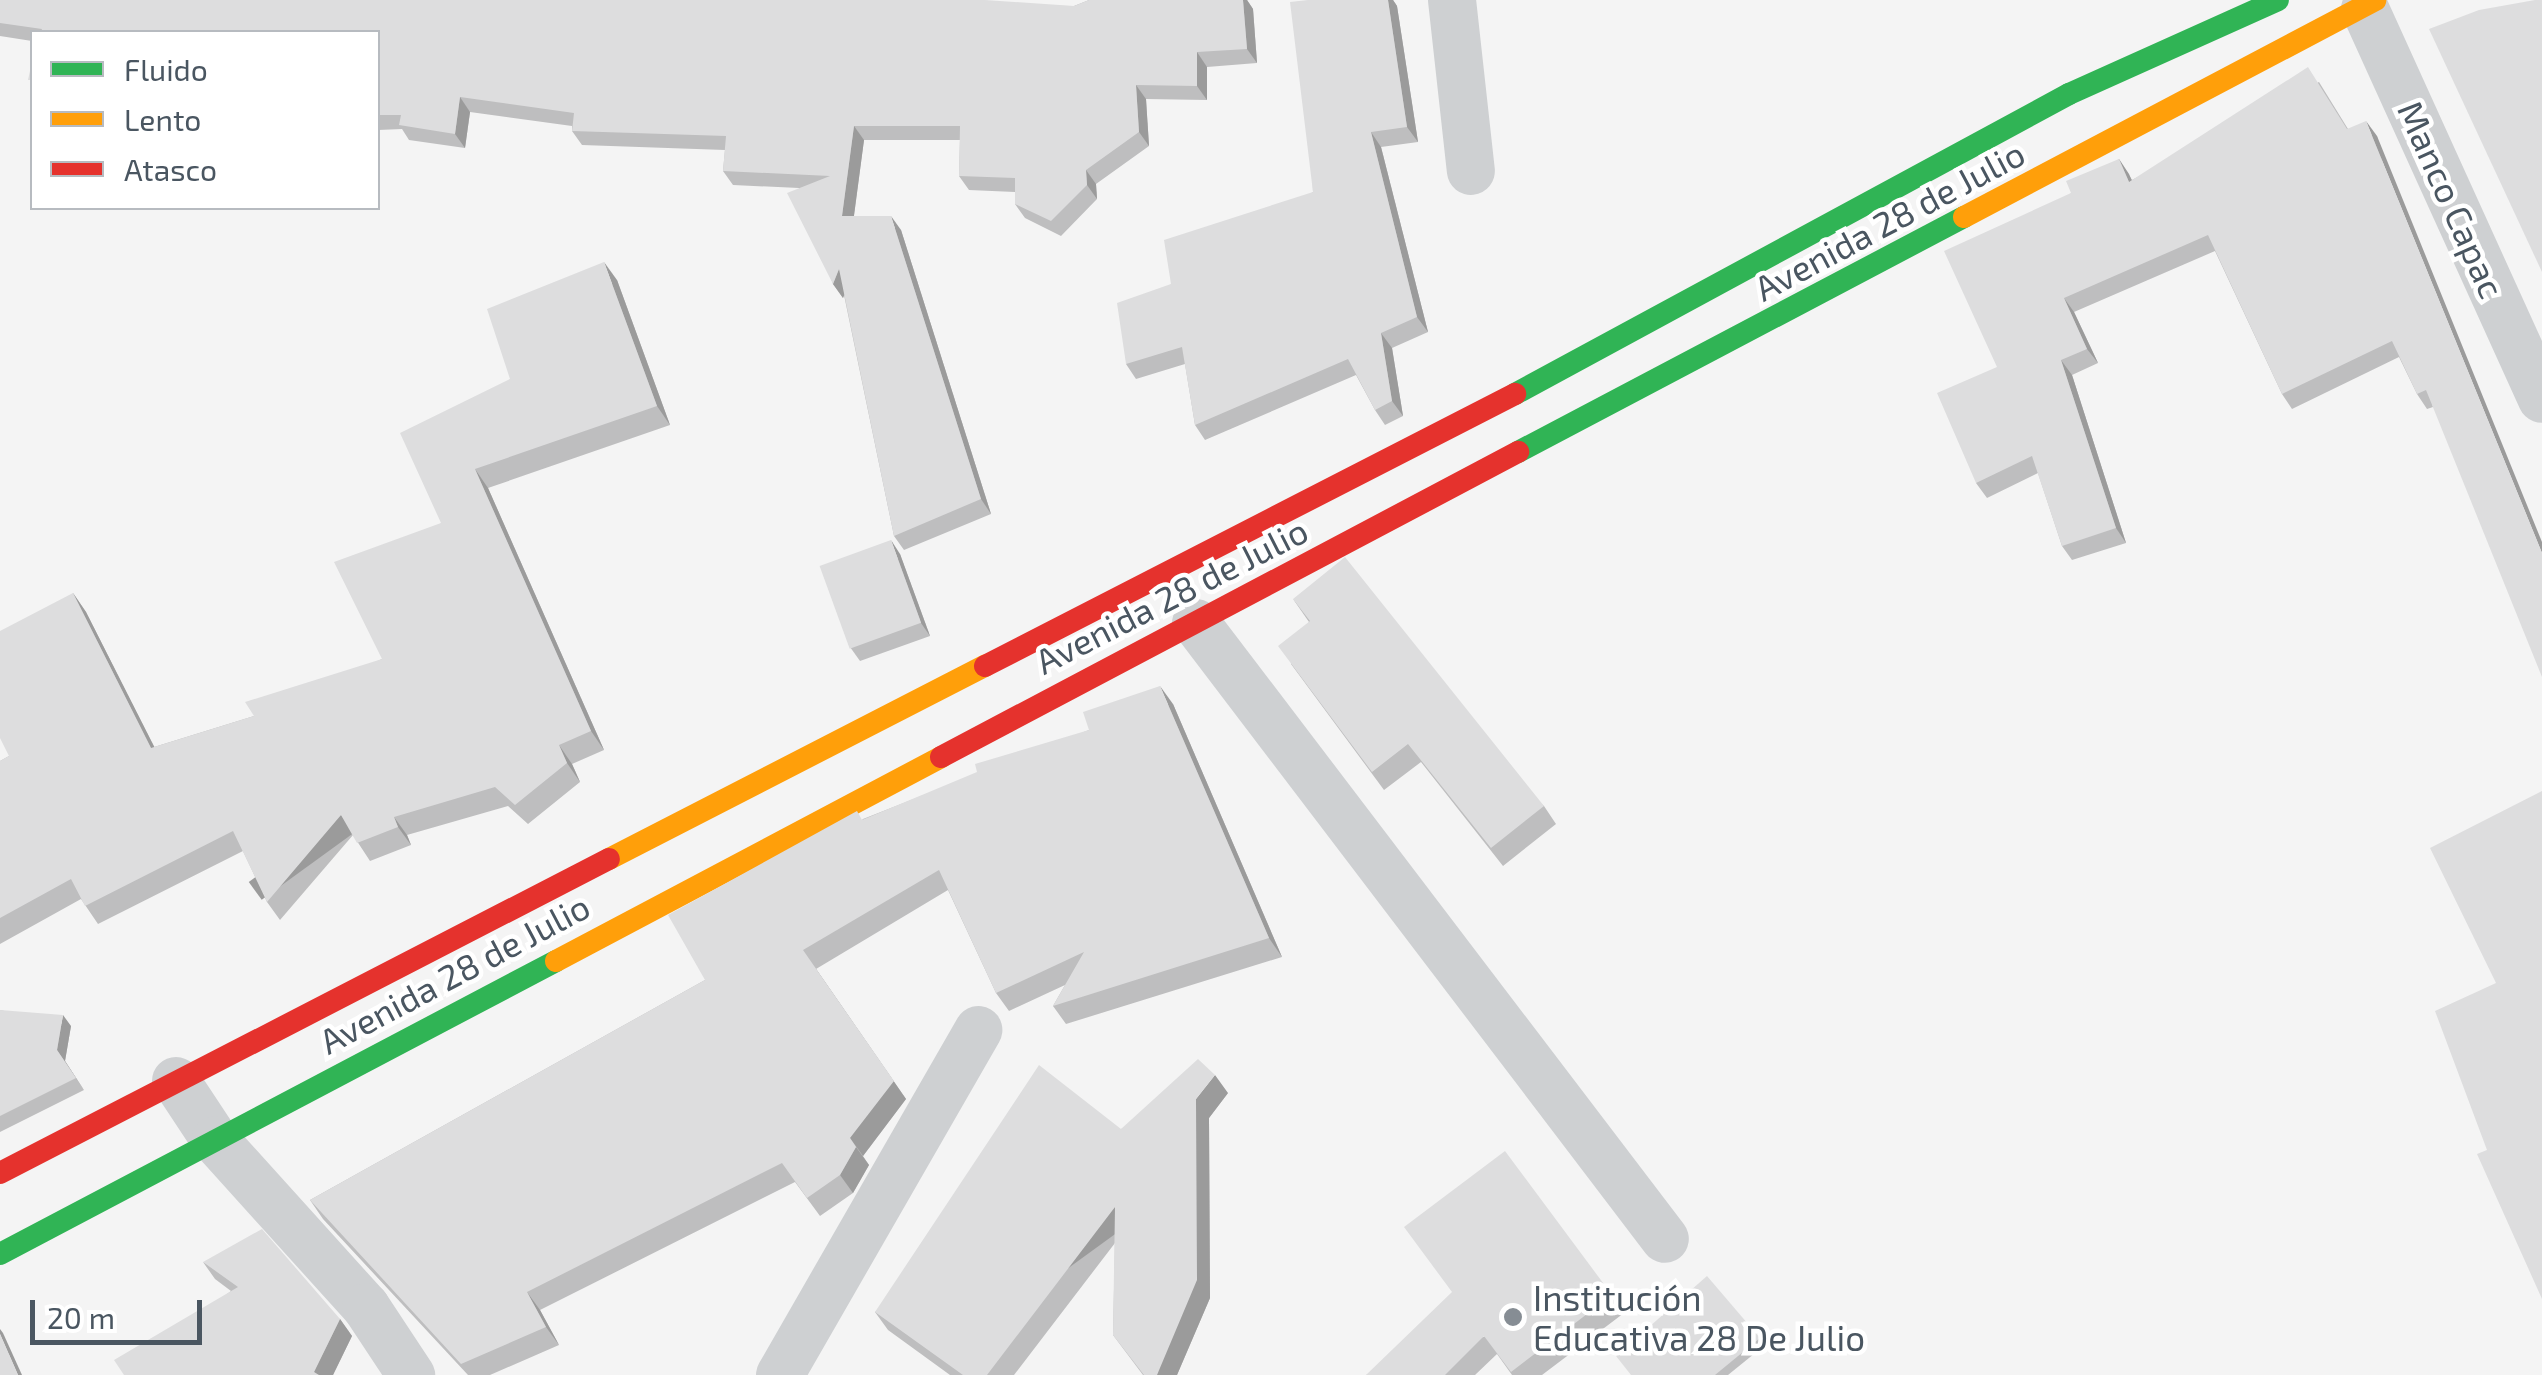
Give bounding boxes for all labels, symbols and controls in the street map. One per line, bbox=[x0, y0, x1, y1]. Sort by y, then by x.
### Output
legend bbox=[30, 30, 380, 210]
text: Fluido bbox=[124, 51, 208, 87]
street label: Manco Capac bbox=[2390, 94, 2514, 304]
text: Lento bbox=[124, 101, 201, 137]
street label: Avenida 28 de Julio bbox=[1746, 131, 2032, 309]
text: Atasco bbox=[124, 151, 217, 187]
street label: Avenida 28 de Julio bbox=[1028, 508, 1314, 682]
street label: Avenida 28 de Julio bbox=[311, 884, 597, 1062]
place label: Institución Educativa 28 De Julio bbox=[1533, 1276, 1866, 1358]
scale bar bbox=[35, 1280, 208, 1342]
text: 20 m bbox=[47, 1299, 115, 1335]
marker: Institución Educativa 28 De Julio bbox=[1502, 1306, 1524, 1328]

